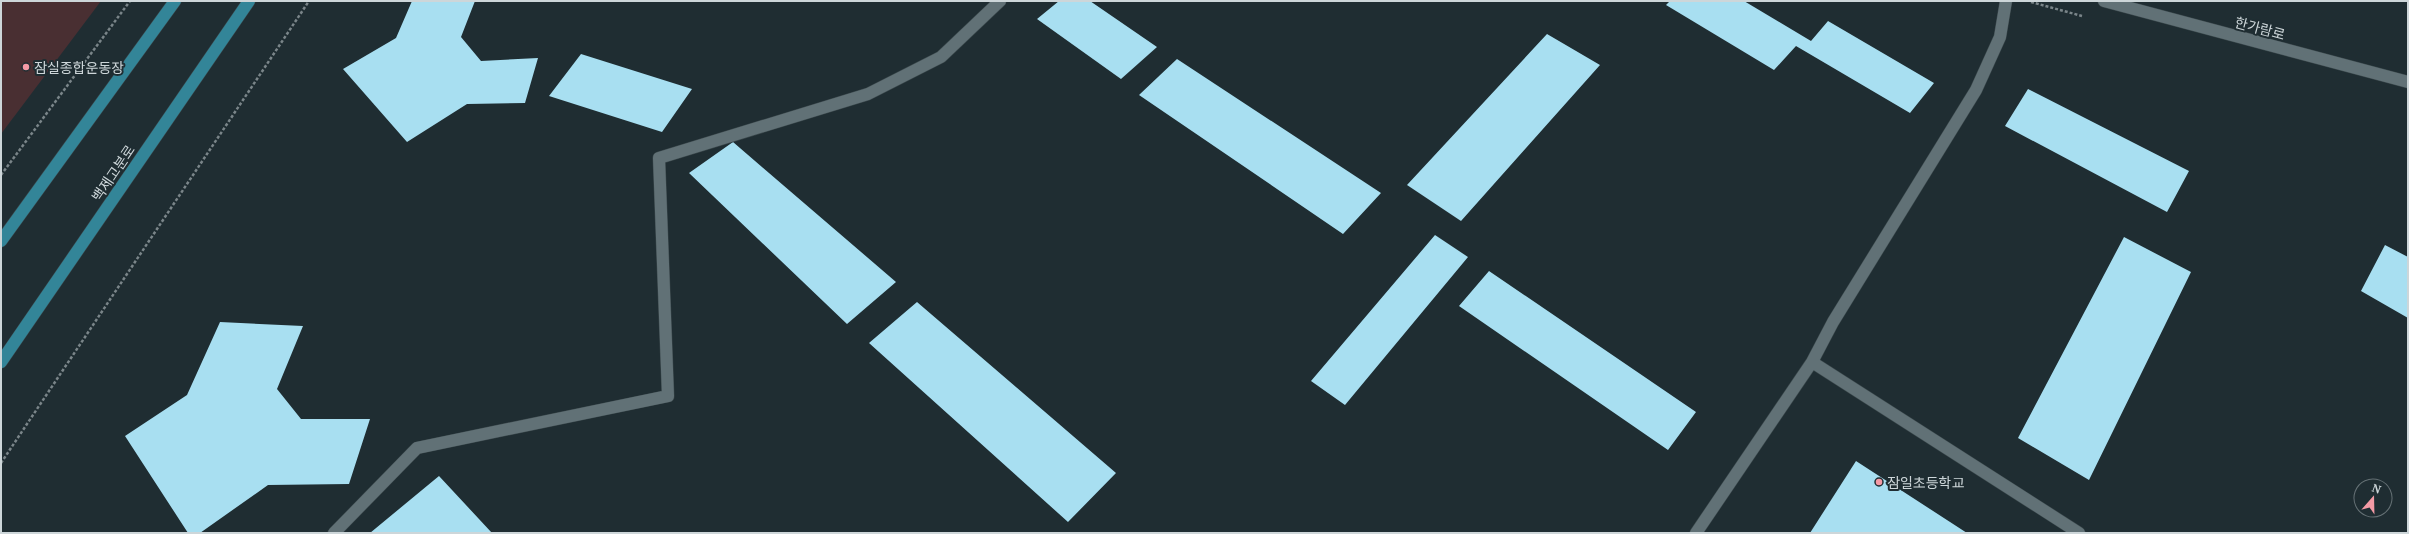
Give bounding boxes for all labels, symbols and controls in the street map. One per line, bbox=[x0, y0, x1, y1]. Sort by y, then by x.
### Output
street label: 한가람로 bbox=[2233, 12, 2287, 44]
place label: 잠실종합운동장 bbox=[34, 58, 124, 77]
marker: 잠실종합운동장 bbox=[21, 62, 31, 72]
street label: 백제고분로 bbox=[87, 141, 139, 205]
place label: 잠일초등학교 bbox=[1887, 473, 1964, 492]
marker: 잠일초등학교 bbox=[1874, 477, 1884, 487]
north arrow bbox=[2353, 478, 2393, 518]
text: N bbox=[2370, 480, 2384, 497]

